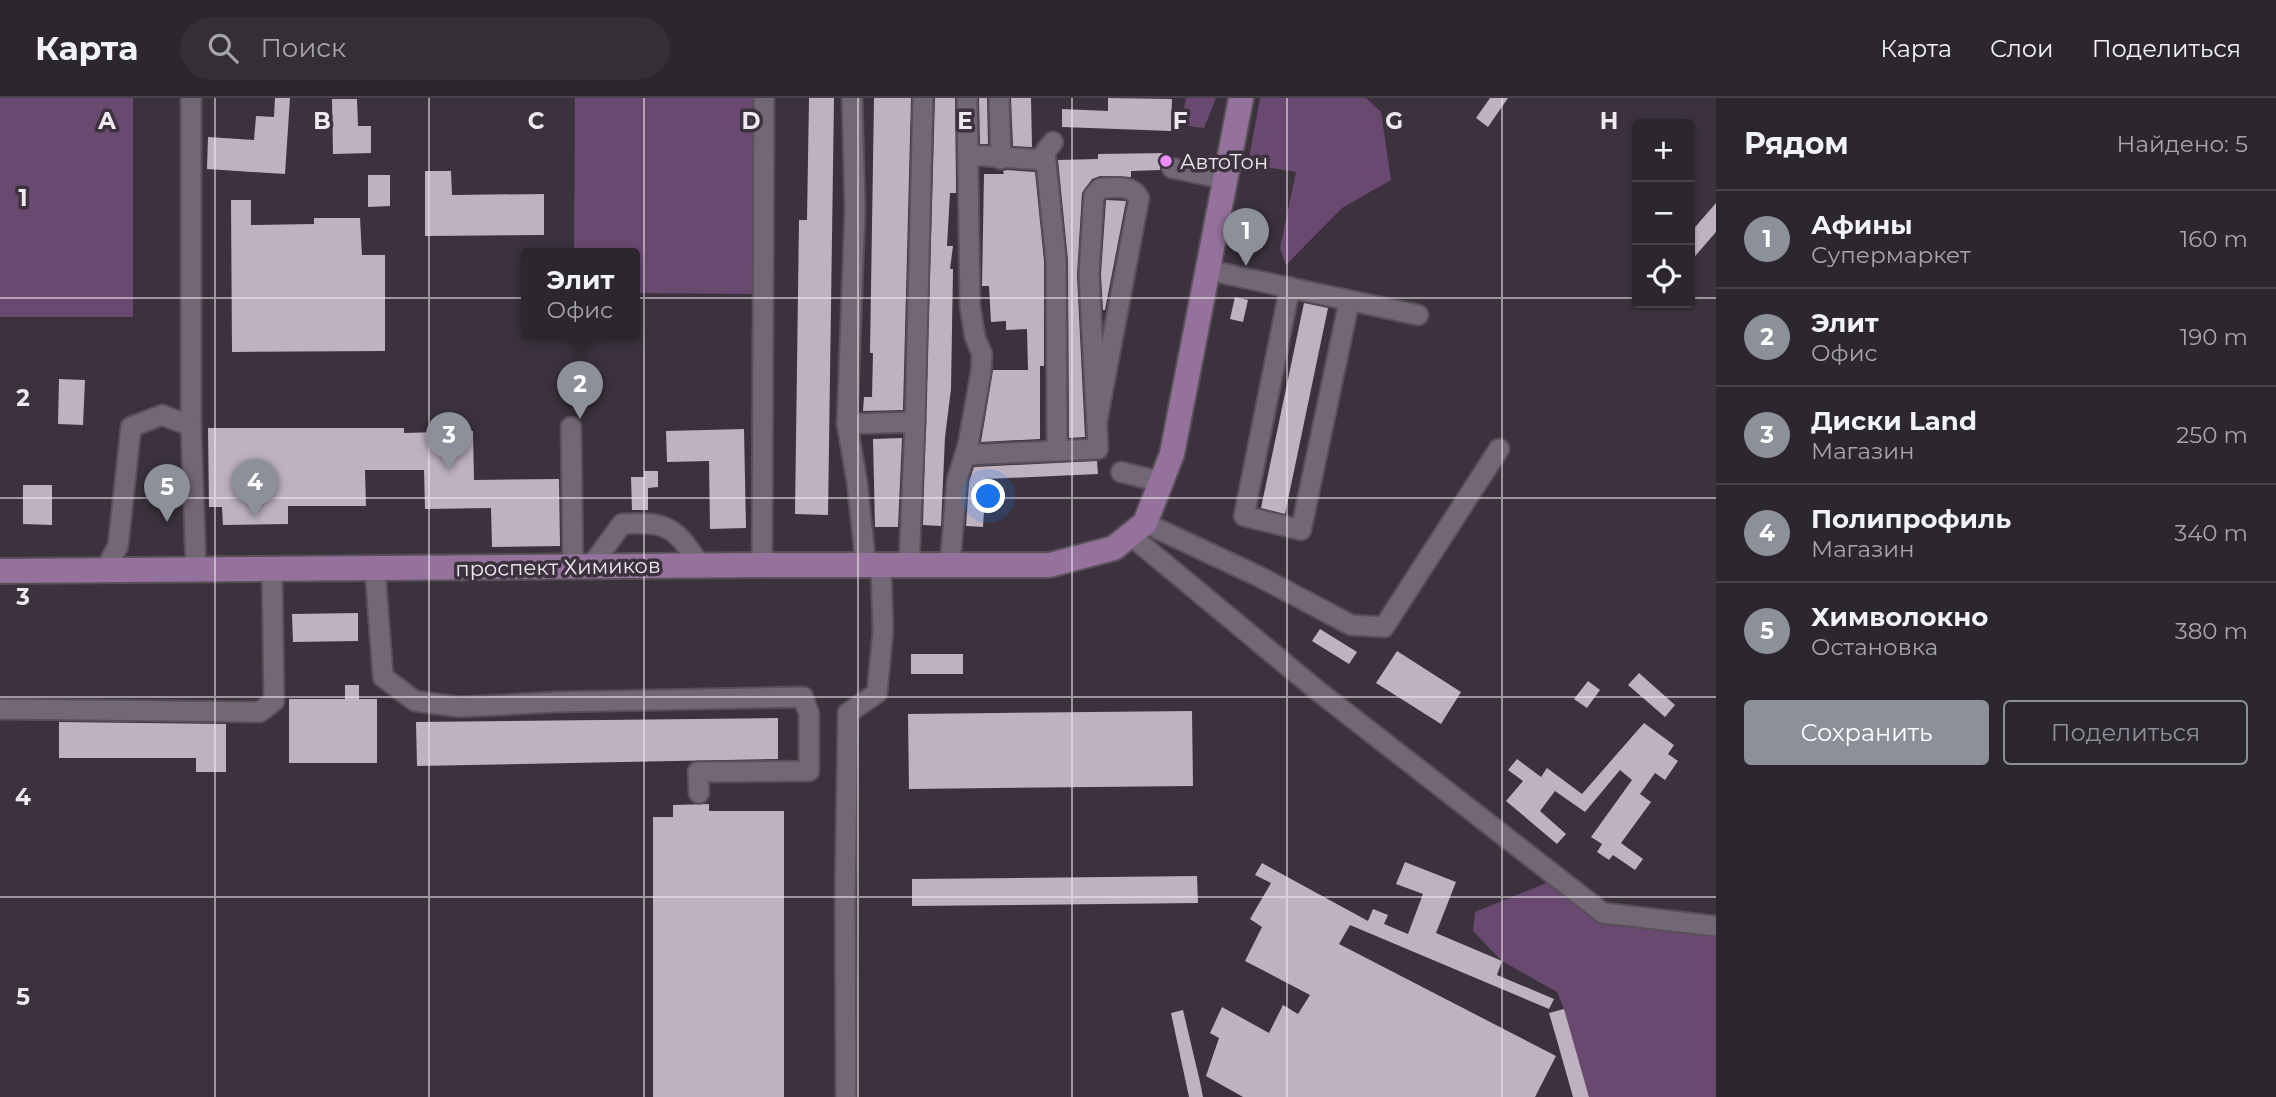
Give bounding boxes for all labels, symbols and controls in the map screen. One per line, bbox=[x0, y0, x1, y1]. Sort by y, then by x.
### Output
search box bbox=[180, 17, 670, 80]
text: Карта bbox=[35, 28, 138, 68]
icon: search bbox=[204, 29, 242, 67]
text: Поиск bbox=[260, 32, 346, 64]
text: Карта bbox=[1880, 34, 1952, 63]
text: Слои bbox=[1990, 34, 2054, 63]
text: Поделиться bbox=[2092, 34, 2241, 63]
text: A bbox=[97, 107, 116, 135]
text: B bbox=[313, 107, 331, 135]
text: C bbox=[528, 107, 545, 135]
text: D bbox=[742, 107, 761, 135]
text: E bbox=[957, 107, 973, 135]
text: F bbox=[1173, 107, 1188, 135]
text: G bbox=[1385, 107, 1403, 135]
text: H bbox=[1600, 107, 1618, 135]
map controls bbox=[1632, 119, 1695, 308]
button: + bbox=[1632, 119, 1695, 182]
text: Рядом bbox=[1744, 125, 1849, 162]
text: Найдено: 5 bbox=[2117, 130, 2248, 158]
place label: АвтоТон bbox=[1180, 149, 1268, 174]
marker: АвтоТон bbox=[1158, 153, 1174, 169]
button: − bbox=[1632, 182, 1695, 245]
text: 1 bbox=[18, 184, 28, 212]
pin: 1 bbox=[1223, 208, 1269, 266]
text: Афины bbox=[1811, 209, 1913, 241]
text: 1 bbox=[1762, 225, 1772, 253]
text: 160 m bbox=[2180, 225, 2248, 253]
text: Супермаркет bbox=[1811, 241, 1971, 269]
button: locate bbox=[1632, 245, 1695, 308]
popup bbox=[521, 248, 640, 339]
text: Элит bbox=[547, 264, 614, 296]
text: Офис bbox=[547, 296, 613, 324]
text: Элит bbox=[1811, 307, 1879, 339]
text: 2 bbox=[1760, 323, 1774, 351]
text: 190 m bbox=[2180, 323, 2248, 351]
text: Офис bbox=[1811, 339, 1877, 367]
pin: 2 bbox=[557, 361, 603, 419]
text: 2 bbox=[16, 384, 30, 412]
text: Диски Land bbox=[1811, 405, 1977, 437]
pin: 3 bbox=[426, 412, 472, 470]
text: 3 bbox=[1760, 421, 1774, 449]
text: 250 m bbox=[2176, 421, 2248, 449]
text: Магазин bbox=[1811, 437, 1915, 465]
pin: 4 bbox=[232, 459, 278, 517]
pin: 5 bbox=[144, 464, 190, 522]
your location bbox=[971, 479, 1005, 513]
text: Полипрофиль bbox=[1811, 503, 2011, 535]
text: 4 bbox=[1759, 519, 1775, 547]
text: 340 m bbox=[2174, 519, 2248, 547]
text: Магазин bbox=[1811, 535, 1915, 563]
street label: проспект Химиков bbox=[455, 553, 661, 581]
text: 3 bbox=[15, 583, 30, 611]
text: Химволокно bbox=[1811, 601, 1988, 633]
text: 5 bbox=[1760, 617, 1774, 645]
text: 380 m bbox=[2175, 617, 2248, 645]
text: Остановка bbox=[1811, 633, 1938, 661]
button: Сохранить bbox=[1744, 700, 1989, 765]
button: Поделиться bbox=[2003, 700, 2248, 765]
text: 4 bbox=[15, 783, 31, 811]
text: 5 bbox=[16, 983, 30, 1011]

